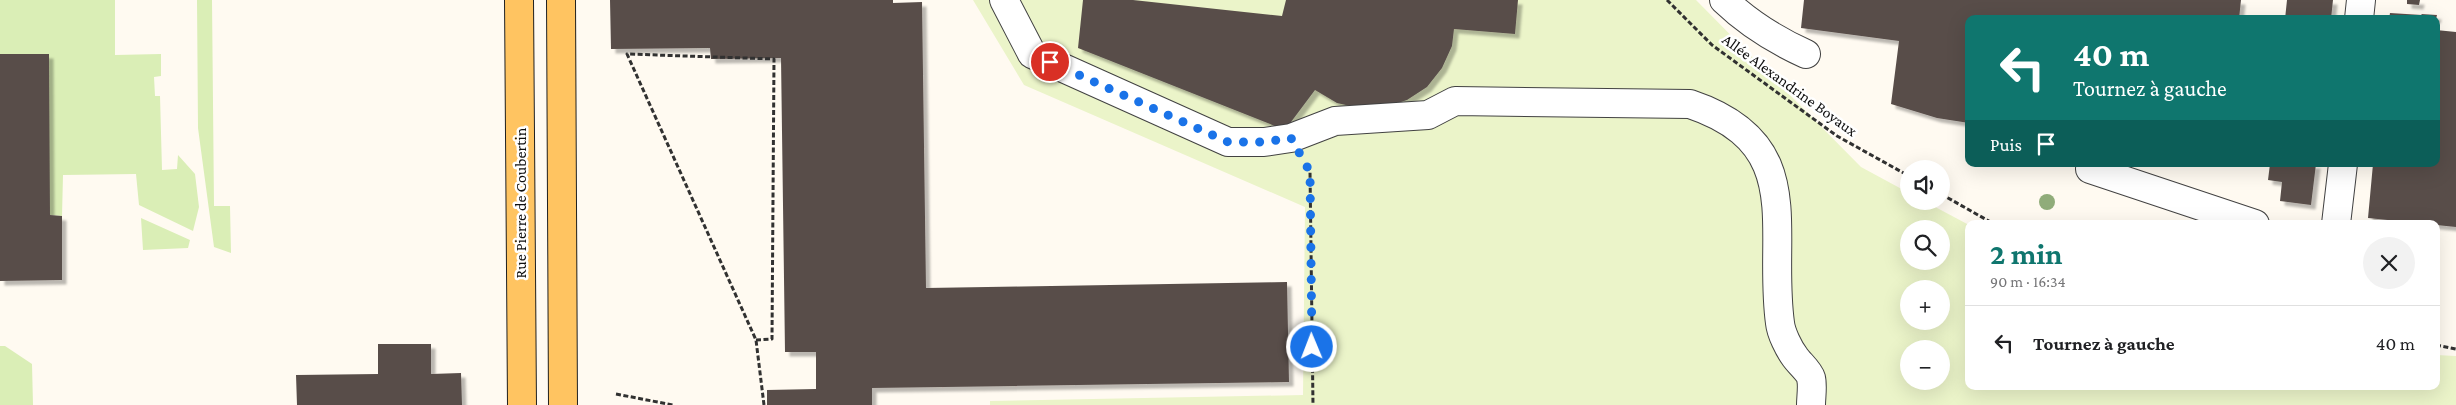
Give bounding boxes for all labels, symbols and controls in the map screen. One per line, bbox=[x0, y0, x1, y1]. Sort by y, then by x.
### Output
street label: Allée Alexandrine Boyaux bbox=[1719, 30, 1861, 141]
icon: left bbox=[1990, 35, 2055, 100]
text: 40 m bbox=[2073, 35, 2150, 74]
pin bbox=[1029, 41, 1071, 83]
icon: arrive bbox=[1036, 48, 1064, 76]
text: Tournez à gauche bbox=[2073, 76, 2227, 101]
street label: Rue Pierre de Coubertin bbox=[512, 127, 529, 278]
icon: arrive bbox=[2032, 130, 2060, 158]
text: Puis bbox=[1990, 134, 2022, 155]
map controls bbox=[1900, 160, 1950, 390]
button: sound bbox=[1900, 160, 1950, 210]
button: search bbox=[1900, 220, 1950, 270]
text: 2 min bbox=[1990, 237, 2062, 270]
button: close bbox=[2363, 237, 2415, 289]
text: 90 m · 16:34 bbox=[1990, 273, 2066, 290]
button: + bbox=[1900, 280, 1950, 330]
position arrow bbox=[1285, 320, 1337, 372]
icon: left bbox=[1990, 329, 2018, 357]
text: Tournez à gauche bbox=[2033, 333, 2175, 354]
text: 40 m bbox=[2376, 333, 2415, 354]
button: − bbox=[1900, 340, 1950, 390]

